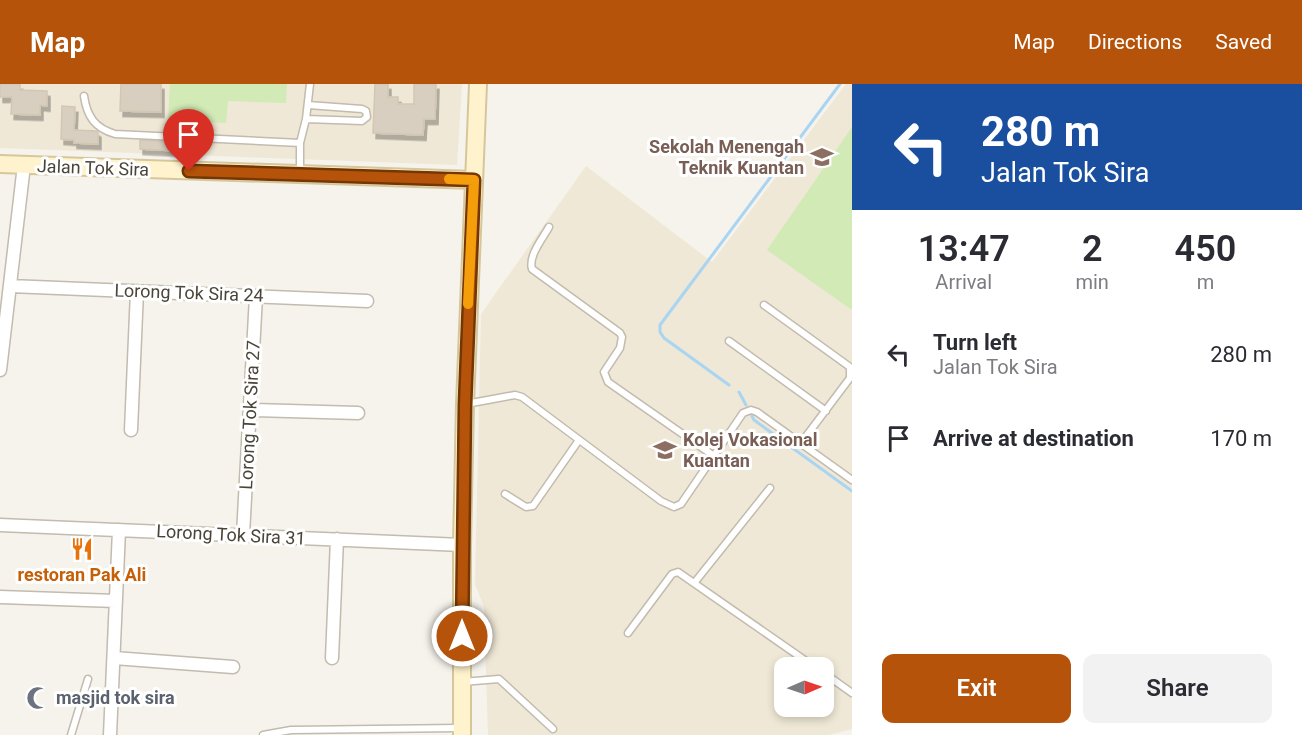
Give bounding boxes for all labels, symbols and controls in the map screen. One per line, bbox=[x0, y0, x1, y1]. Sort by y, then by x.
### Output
text: Map bbox=[30, 26, 85, 59]
text: Map bbox=[1013, 30, 1055, 54]
text: Directions bbox=[1088, 30, 1182, 54]
text: Saved bbox=[1215, 30, 1272, 54]
text: 280 m bbox=[981, 107, 1100, 156]
icon: left bbox=[882, 108, 960, 186]
pin bbox=[163, 109, 214, 171]
icon: arrive bbox=[172, 118, 205, 151]
place label: Sekolah Menengah Teknik Kuantan bbox=[649, 136, 804, 178]
school or university icon: Sekolah Menengah Teknik Kuantan bbox=[809, 144, 835, 170]
street label: Jalan Tok Sira bbox=[37, 155, 149, 180]
text: Jalan Tok Sira bbox=[981, 157, 1149, 189]
text: 13:47 bbox=[918, 228, 1010, 270]
text: 2 bbox=[1082, 228, 1102, 270]
text: 450 bbox=[1175, 228, 1236, 270]
text: Arrival bbox=[935, 270, 992, 294]
text: min bbox=[1075, 270, 1109, 294]
text: m bbox=[1197, 270, 1214, 294]
street label: Lorong Tok Sira 24 bbox=[114, 279, 264, 306]
text: Turn left bbox=[933, 330, 1017, 355]
icon: left bbox=[882, 338, 915, 371]
street label: Lorong Tok Sira 27 bbox=[235, 340, 264, 490]
text: 280 m bbox=[1210, 342, 1272, 367]
text: Jalan Tok Sira bbox=[933, 355, 1058, 379]
icon: arrive bbox=[882, 422, 915, 455]
text: Arrive at destination bbox=[933, 426, 1134, 451]
text: 170 m bbox=[1210, 426, 1272, 451]
place label: Kolej Vokasional Kuantan bbox=[683, 429, 817, 471]
school or university icon: Kolej Vokasional Kuantan bbox=[652, 437, 678, 463]
street label: Lorong Tok Sira 31 bbox=[156, 520, 306, 549]
restaurant icon: restoran Pak Ali bbox=[69, 536, 95, 562]
place label: restoran Pak Ali bbox=[18, 564, 146, 585]
position arrow bbox=[430, 604, 494, 668]
button: Exit bbox=[882, 654, 1071, 723]
button: Share bbox=[1083, 654, 1272, 723]
north arrow bbox=[774, 657, 834, 717]
map controls bbox=[774, 657, 834, 717]
mosque icon: masjid tok sira bbox=[25, 685, 51, 711]
place label: masjid tok sira bbox=[56, 687, 175, 708]

